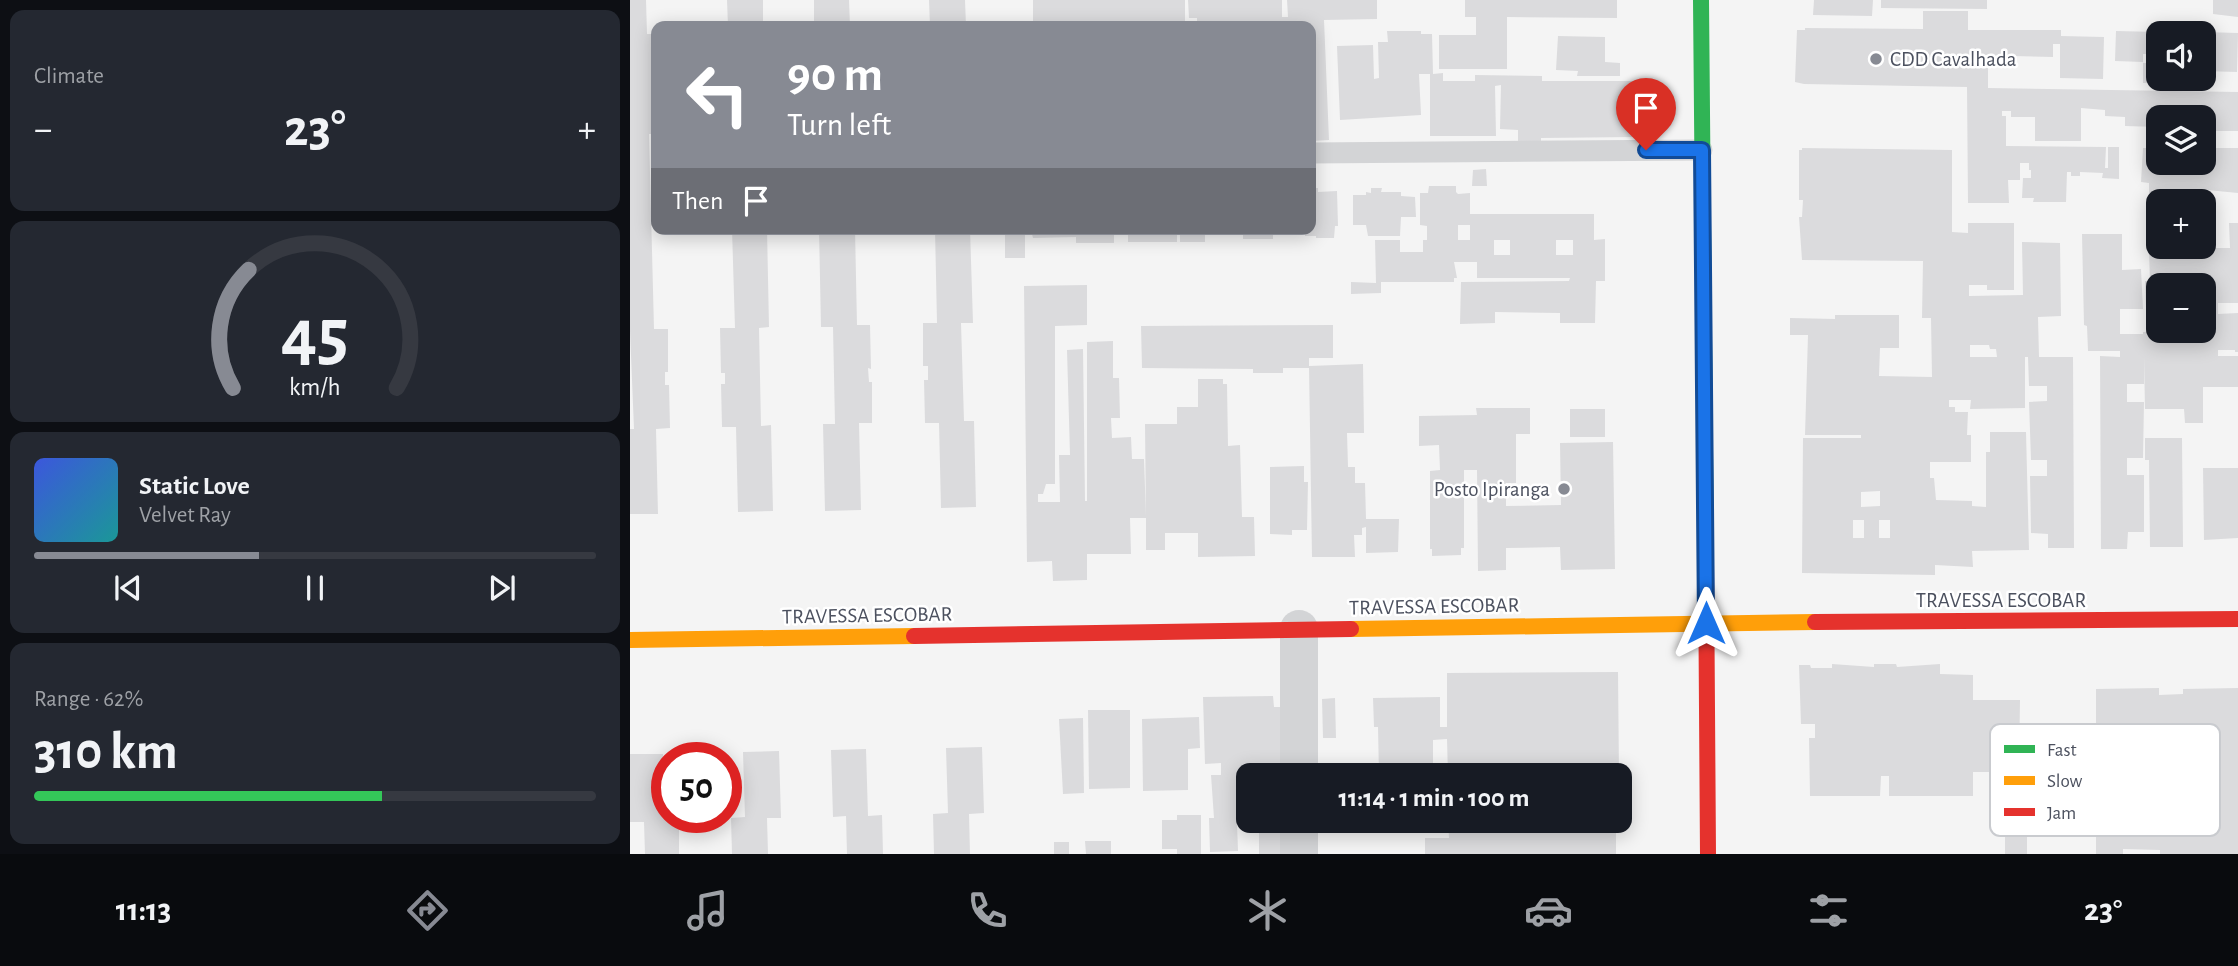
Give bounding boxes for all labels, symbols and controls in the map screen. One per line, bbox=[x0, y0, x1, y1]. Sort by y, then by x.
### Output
map controls bbox=[2146, 21, 2216, 343]
button: sound bbox=[2146, 21, 2216, 91]
icon: left bbox=[672, 49, 763, 140]
place label: CDD Cavalhada bbox=[1890, 49, 2017, 70]
text: 90 m bbox=[787, 51, 883, 100]
marker: CDD Cavalhada bbox=[1868, 51, 1884, 67]
text: Climate bbox=[34, 65, 104, 88]
pin bbox=[1616, 78, 1676, 150]
icon: arrive bbox=[1627, 89, 1665, 127]
text: 23° bbox=[284, 103, 346, 155]
button: layers bbox=[2146, 105, 2216, 175]
text: Turn left bbox=[787, 109, 891, 141]
text: − bbox=[34, 111, 52, 149]
text: + bbox=[578, 111, 596, 149]
icon: arrive bbox=[737, 182, 775, 220]
text: Then bbox=[672, 188, 723, 214]
button: + bbox=[2146, 189, 2216, 259]
button: − bbox=[2146, 273, 2216, 343]
text: 45 bbox=[281, 300, 349, 373]
text: km/h bbox=[289, 374, 341, 399]
text: Static Love bbox=[139, 473, 250, 499]
place label: Posto Ipiranga bbox=[1434, 479, 1550, 500]
marker: Posto Ipiranga bbox=[1556, 481, 1572, 497]
text: Velvet Ray bbox=[139, 504, 231, 527]
icon: previous bbox=[109, 569, 147, 607]
icon: pause bbox=[296, 569, 334, 607]
icon: next bbox=[483, 569, 521, 607]
position arrow bbox=[1669, 586, 1743, 660]
street label: TRAVESSA ESCOBAR bbox=[1916, 590, 2086, 611]
street label: TRAVESSA ESCOBAR bbox=[1349, 595, 1519, 618]
street label: TRAVESSA ESCOBAR bbox=[782, 604, 952, 627]
text: Range · 62% bbox=[34, 688, 143, 711]
legend bbox=[1990, 724, 2220, 836]
text: 310 km bbox=[34, 726, 178, 778]
text: Fast bbox=[2047, 741, 2077, 760]
speed limit sign: 50 bbox=[651, 742, 742, 833]
text: Slow bbox=[2047, 772, 2083, 791]
text: 11:14 · 1 min · 100 m bbox=[1339, 785, 1529, 811]
text: Jam bbox=[2047, 804, 2076, 823]
icon: directions bbox=[403, 886, 452, 935]
icon: music bbox=[683, 886, 732, 935]
icon: phone bbox=[963, 886, 1012, 935]
icon: climate bbox=[1243, 886, 1292, 935]
icon: car bbox=[1524, 886, 1573, 935]
icon: filters bbox=[1804, 886, 1853, 935]
text: 11:13 bbox=[116, 894, 171, 926]
text: 23° bbox=[2084, 894, 2122, 926]

